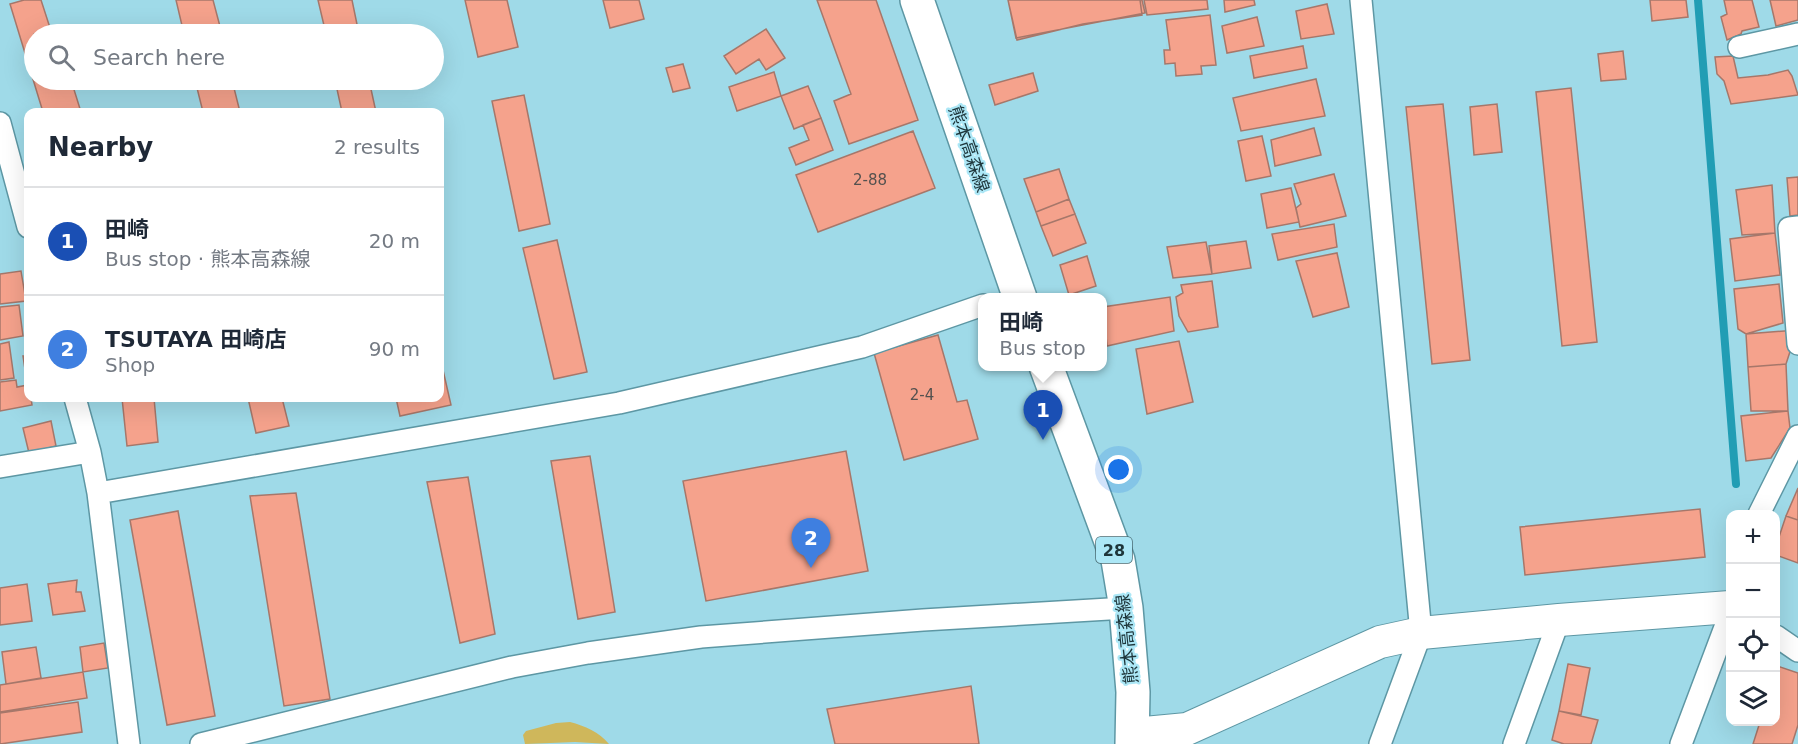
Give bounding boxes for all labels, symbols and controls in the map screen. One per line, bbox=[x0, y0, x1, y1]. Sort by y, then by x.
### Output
search box bbox=[24, 24, 444, 90]
icon: search bbox=[45, 41, 78, 74]
text: Search here bbox=[93, 45, 225, 70]
street label: 熊本高森線 bbox=[945, 103, 994, 195]
text: Nearby bbox=[48, 132, 153, 162]
text: 2 results bbox=[334, 135, 420, 159]
house number: 2-88 bbox=[853, 171, 887, 189]
text: 田崎 bbox=[105, 217, 149, 242]
text: 1 bbox=[61, 229, 74, 253]
text: 20 m bbox=[369, 229, 420, 253]
text: Bus stop · 熊本高森線 bbox=[105, 247, 310, 271]
popup bbox=[978, 293, 1107, 371]
text: 田崎 bbox=[999, 310, 1043, 335]
text: TSUTAYA 田崎店 bbox=[105, 327, 286, 352]
text: Bus stop bbox=[999, 336, 1086, 360]
text: 2 bbox=[61, 337, 74, 361]
text: 90 m bbox=[369, 337, 420, 361]
text: Shop bbox=[105, 353, 155, 377]
house number: 2-4 bbox=[910, 386, 934, 404]
pin: 1 bbox=[1024, 390, 1062, 440]
your location bbox=[1104, 455, 1133, 484]
map controls bbox=[1726, 510, 1780, 726]
button: + bbox=[1726, 510, 1780, 564]
pin: 2 bbox=[792, 518, 830, 568]
road number: 28 bbox=[1096, 537, 1132, 563]
button: − bbox=[1726, 564, 1780, 618]
street label: 熊本高森線 bbox=[1111, 593, 1142, 685]
button: locate bbox=[1726, 618, 1780, 672]
button: layers bbox=[1726, 672, 1780, 726]

